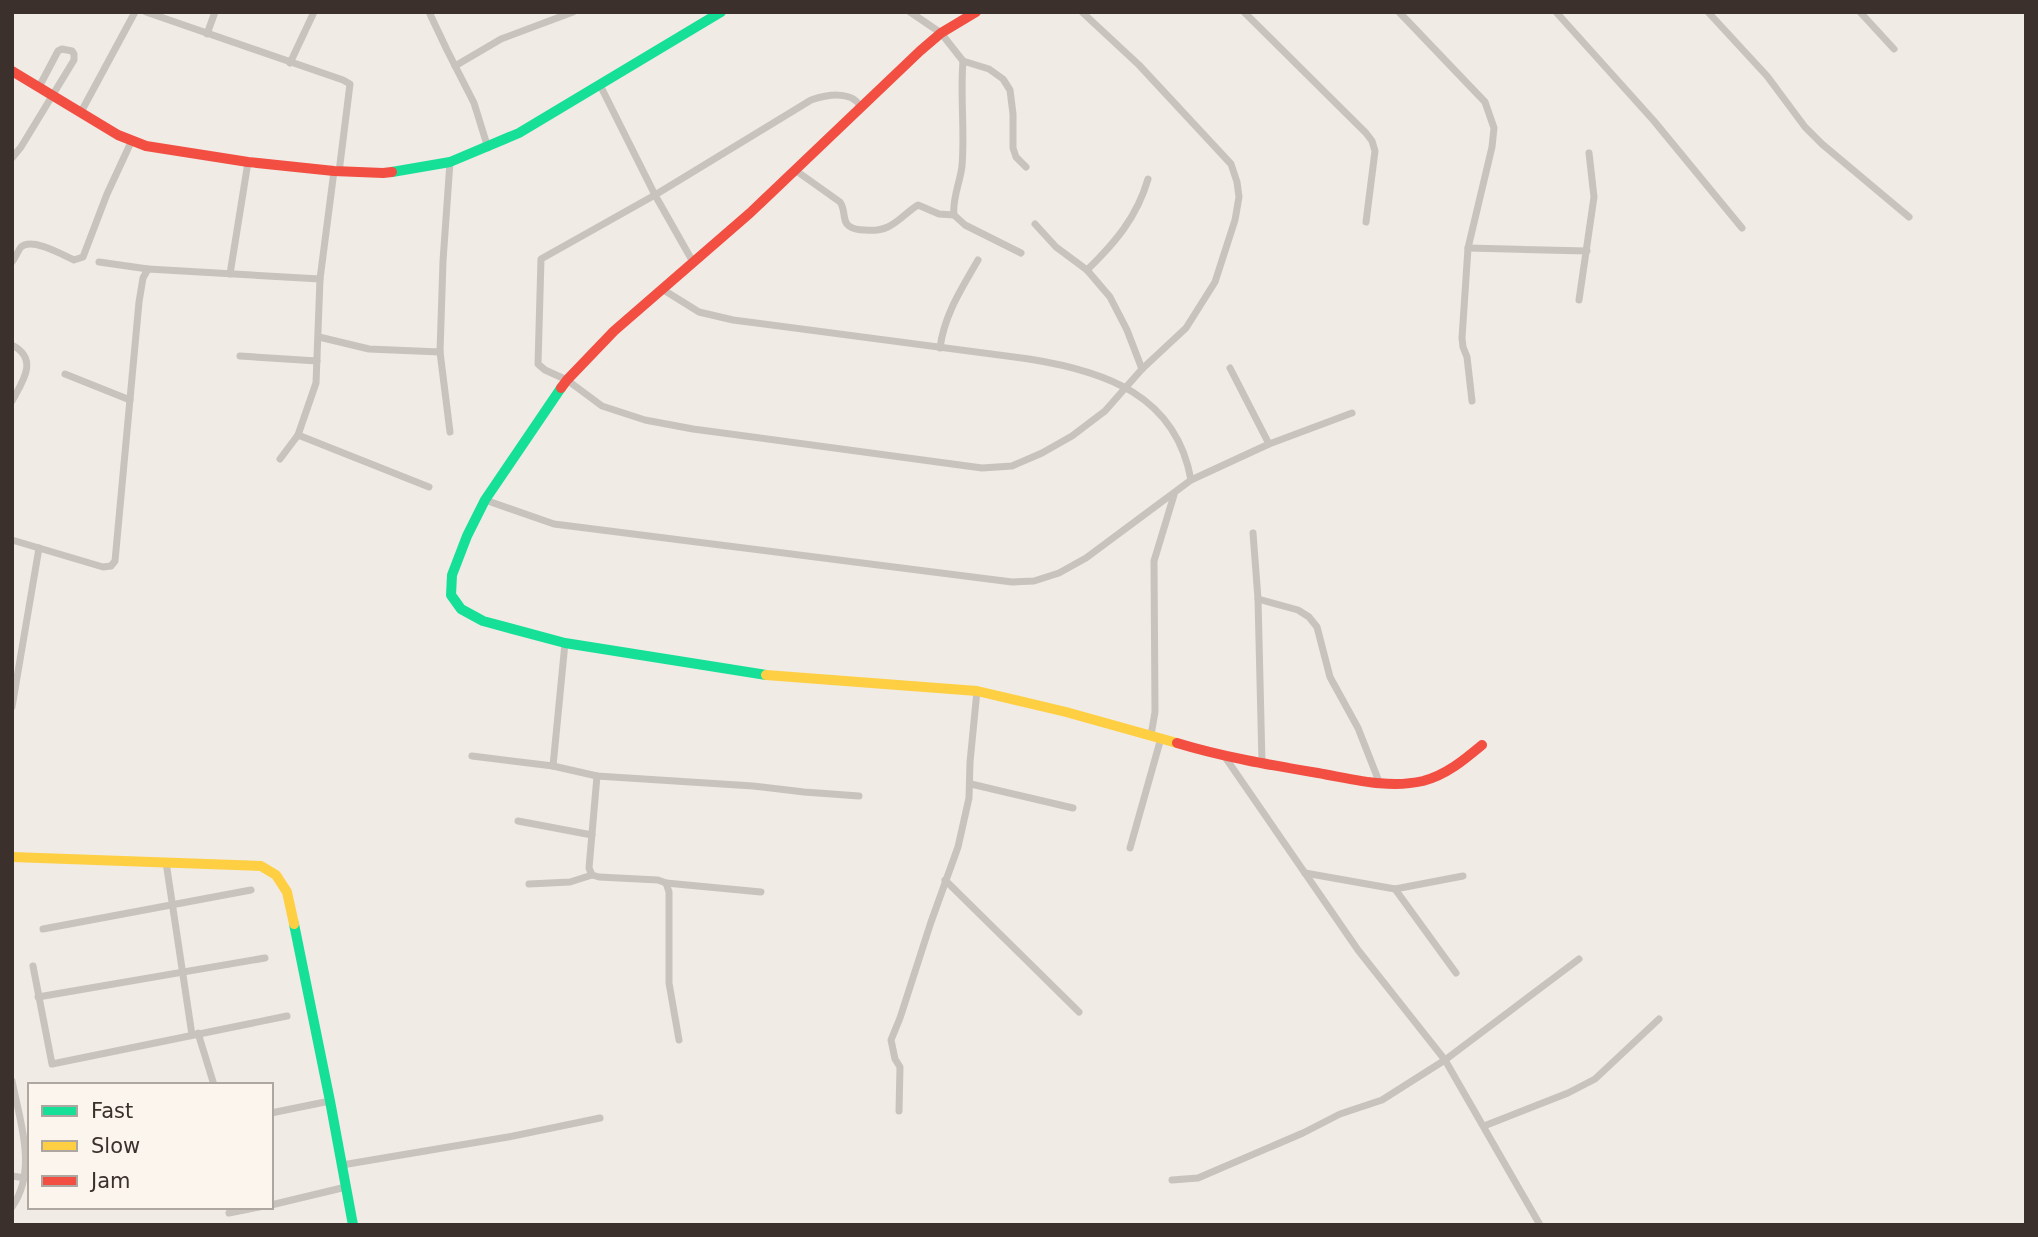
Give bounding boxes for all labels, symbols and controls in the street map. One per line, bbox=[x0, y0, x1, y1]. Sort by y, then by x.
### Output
legend bbox=[28, 1083, 273, 1209]
text: Fast bbox=[91, 1099, 133, 1123]
text: Slow bbox=[91, 1134, 140, 1158]
text: Jam bbox=[89, 1169, 131, 1193]

